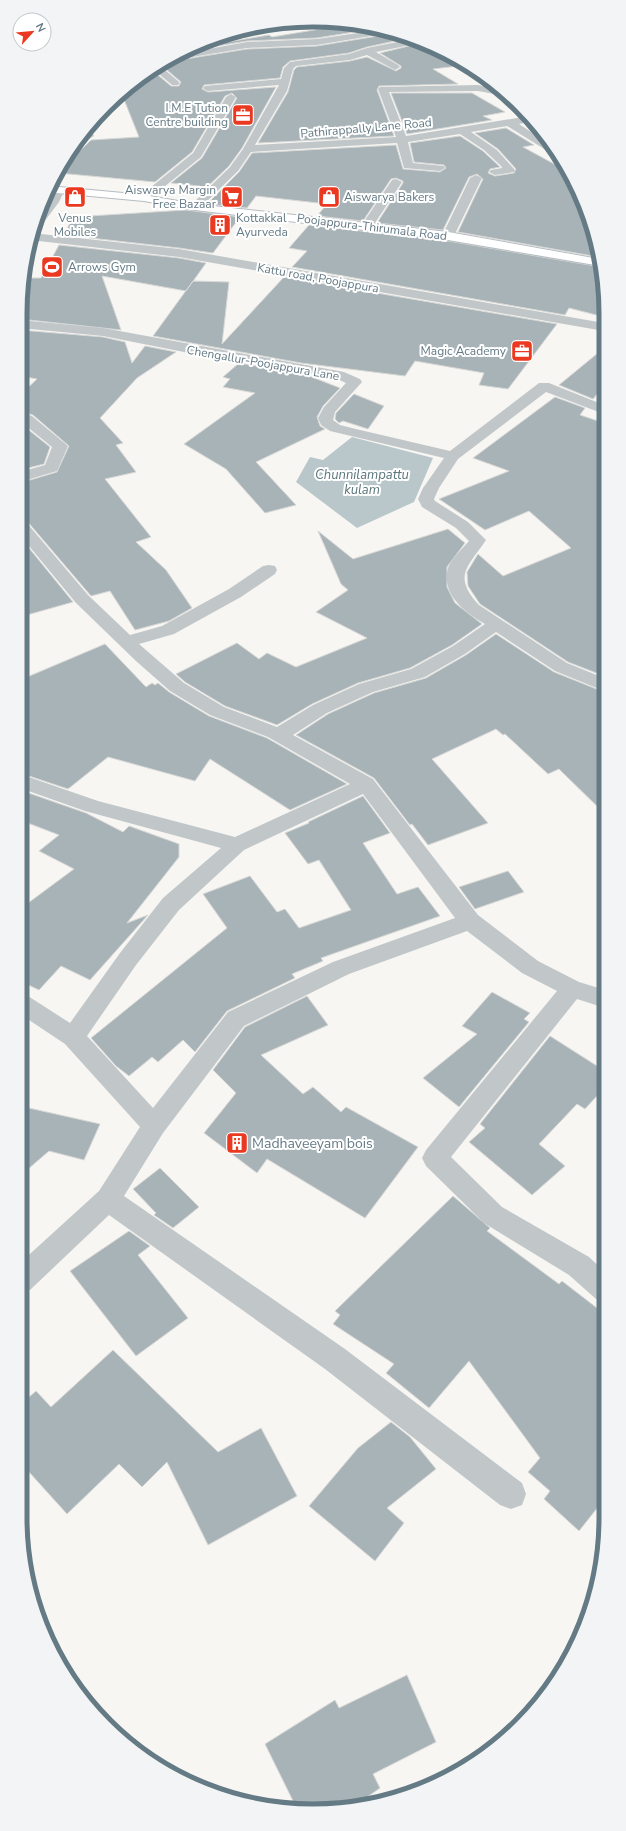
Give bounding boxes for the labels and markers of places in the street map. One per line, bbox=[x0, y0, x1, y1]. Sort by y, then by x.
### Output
place label: I.M.E Tution Centre building bbox=[146, 100, 228, 130]
office icon: I.M.E Tution Centre building bbox=[230, 102, 256, 128]
place label: Aiswarya Margin Free Bazaar bbox=[125, 182, 217, 212]
shop icon: Venus Mobiles bbox=[62, 184, 88, 210]
supermarket icon: Aiswarya Margin Free Bazaar bbox=[219, 184, 245, 210]
shop icon: Aiswarya Bakers bbox=[316, 184, 342, 210]
place label: Aiswarya Bakers bbox=[344, 189, 435, 205]
place label: Venus Mobiles bbox=[54, 210, 96, 240]
place label: Kottakkal Ayurveda bbox=[236, 210, 288, 240]
building icon: Kottakkal Ayurveda bbox=[207, 212, 233, 238]
sports icon: Arrows Gym bbox=[39, 254, 65, 280]
place label: Arrows Gym bbox=[68, 259, 136, 275]
office icon: Magic Academy bbox=[509, 338, 535, 364]
place label: Magic Academy bbox=[421, 343, 507, 359]
building icon: Madhaveeyam bois bbox=[224, 1130, 250, 1156]
place label: Madhaveeyam bois bbox=[252, 1134, 373, 1153]

